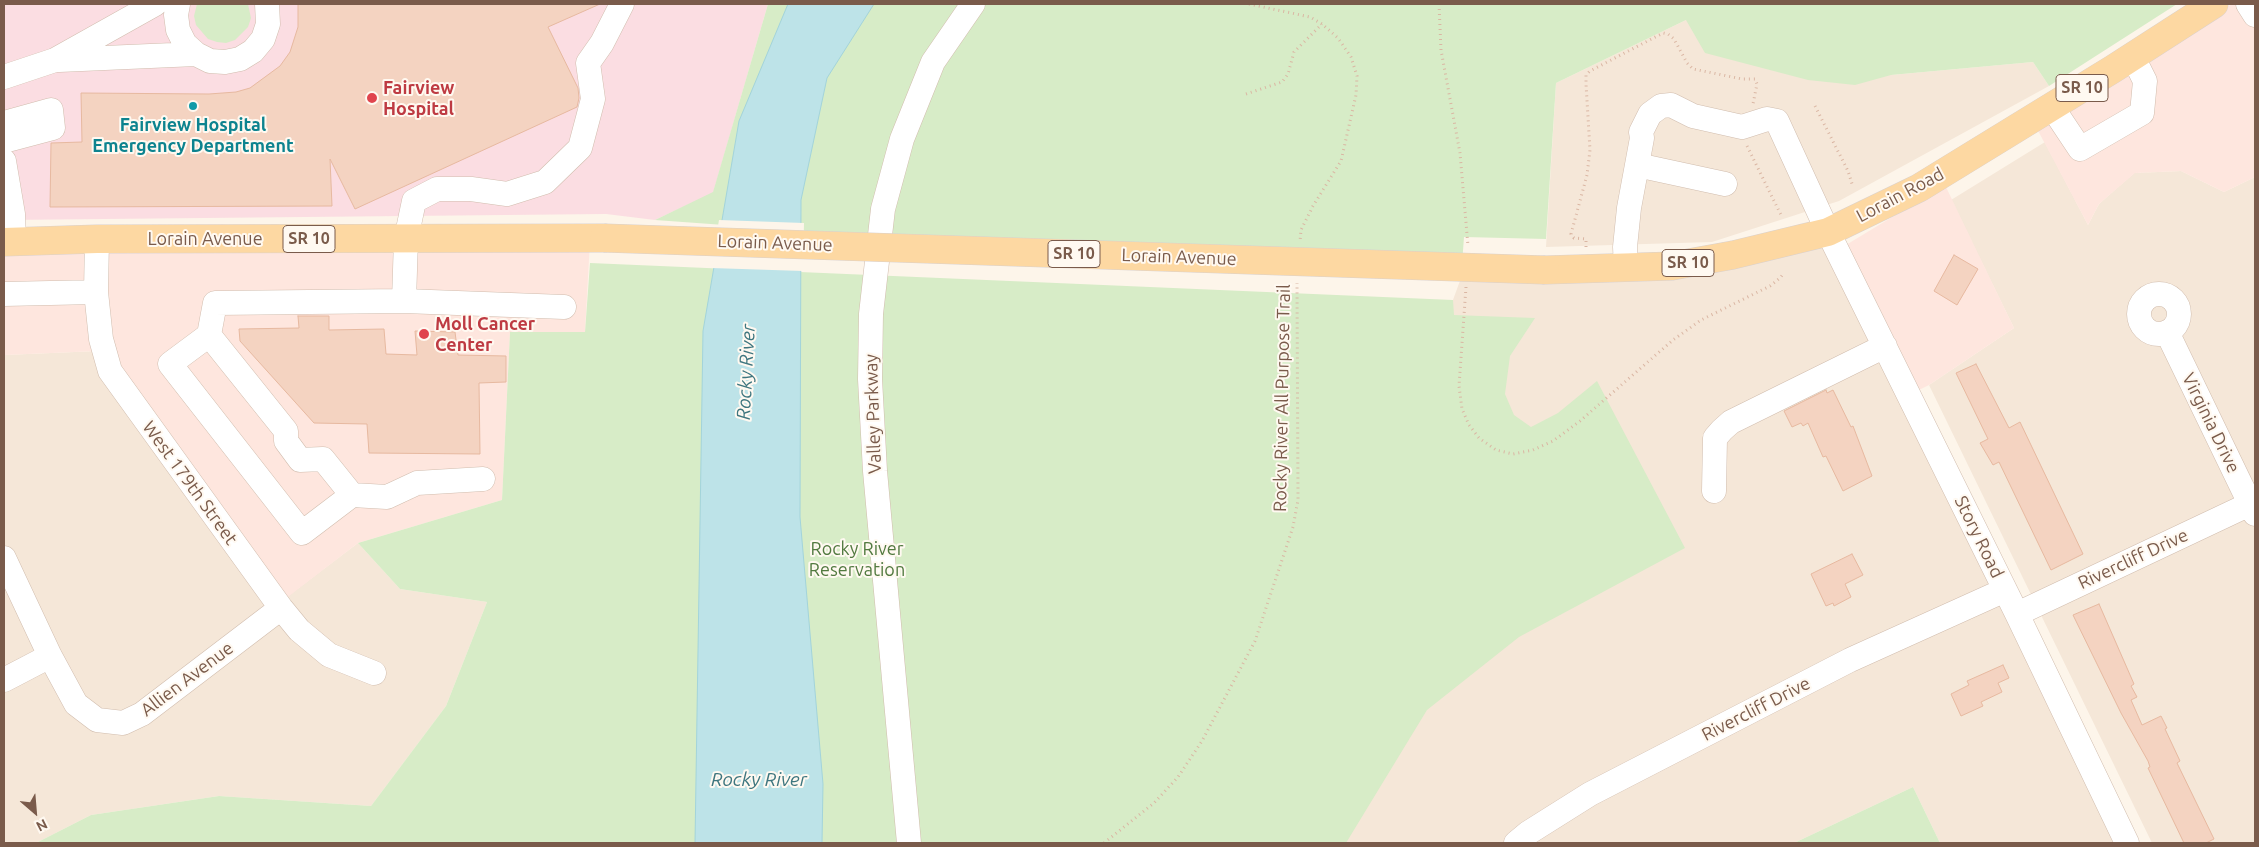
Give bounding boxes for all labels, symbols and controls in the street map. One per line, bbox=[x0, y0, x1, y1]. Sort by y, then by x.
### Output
road number: SR 10 bbox=[2056, 75, 2108, 102]
place label: Fairview Hospital bbox=[383, 77, 454, 120]
marker: Fairview Hospital bbox=[365, 91, 379, 105]
marker: Fairview Hospital Emergency Department bbox=[187, 100, 199, 112]
place label: Fairview Hospital Emergency Department bbox=[92, 114, 294, 156]
street label: Lorain Road bbox=[1853, 163, 1947, 227]
road number: SR 10 bbox=[283, 225, 335, 252]
street label: Lorain Avenue bbox=[147, 228, 263, 250]
street label: Lorain Avenue bbox=[717, 230, 833, 256]
road number: SR 10 bbox=[1048, 240, 1100, 268]
street label: Lorain Avenue bbox=[1121, 244, 1237, 270]
road number: SR 10 bbox=[1662, 250, 1714, 276]
street label: Rocky River All Purpose Trail bbox=[1269, 284, 1295, 512]
place label: Moll Cancer Center bbox=[435, 313, 535, 356]
water label: Rocky River bbox=[732, 324, 760, 420]
marker: Moll Cancer Center bbox=[417, 327, 431, 341]
street label: Valley Parkway bbox=[860, 354, 886, 474]
street label: Virginia Drive bbox=[2178, 370, 2244, 476]
street label: West 179th Street bbox=[138, 417, 242, 549]
street label: Story Road bbox=[1950, 492, 2008, 582]
street label: Rivercliff Drive bbox=[2075, 524, 2191, 594]
park label: Rocky River Reservation bbox=[809, 538, 905, 580]
street label: Allien Avenue bbox=[136, 637, 238, 721]
street label: Rivercliff Drive bbox=[1698, 672, 1814, 746]
water label: Rocky River bbox=[711, 769, 807, 791]
north arrow bbox=[10, 787, 60, 837]
text: N bbox=[34, 816, 50, 835]

